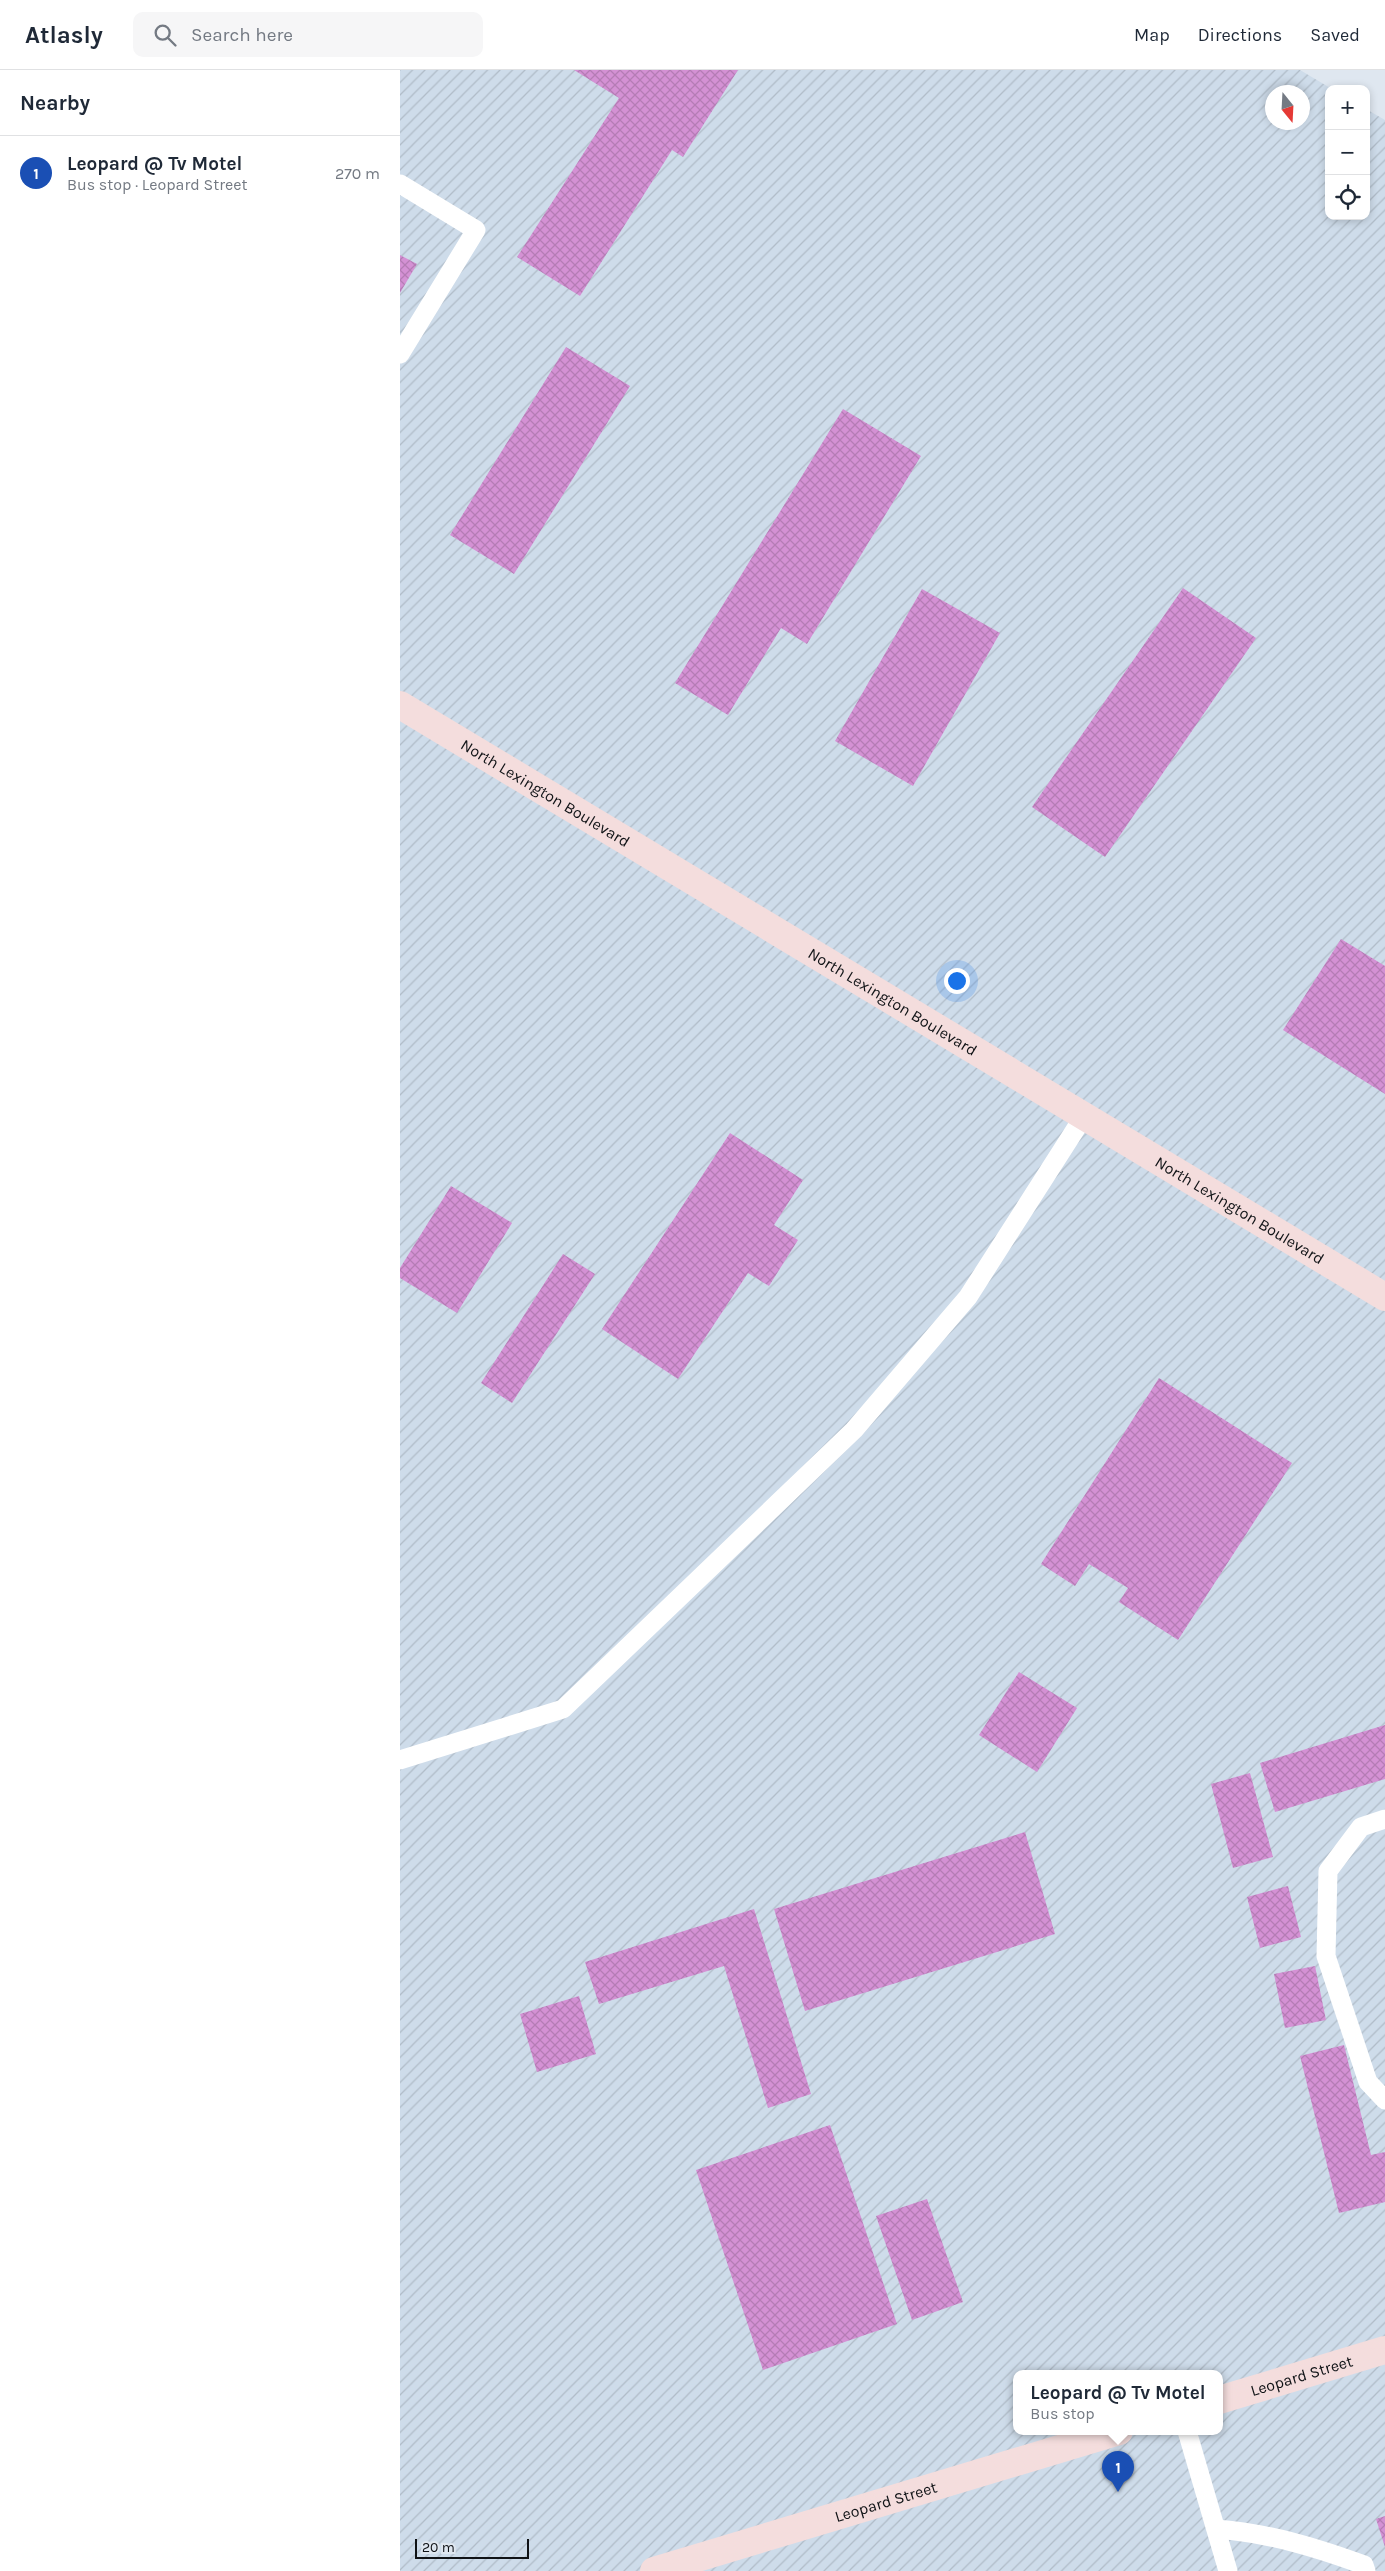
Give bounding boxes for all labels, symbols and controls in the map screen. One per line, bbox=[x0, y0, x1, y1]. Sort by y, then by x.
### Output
search box bbox=[133, 12, 483, 57]
text: Atlasly bbox=[25, 21, 103, 49]
icon: search bbox=[151, 21, 179, 49]
text: Search here bbox=[191, 24, 293, 46]
text: Map bbox=[1134, 24, 1170, 46]
text: Directions bbox=[1198, 24, 1282, 46]
text: Saved bbox=[1310, 24, 1360, 46]
north arrow bbox=[1265, 85, 1310, 130]
map controls bbox=[1325, 85, 1370, 220]
button: + bbox=[1325, 85, 1370, 130]
text: Nearby bbox=[20, 91, 90, 115]
button: − bbox=[1325, 130, 1370, 175]
text: Leopard @ Tv Motel bbox=[67, 153, 242, 175]
text: 1 bbox=[33, 164, 39, 183]
text: 270 m bbox=[335, 164, 380, 183]
text: Bus stop · Leopard Street bbox=[67, 175, 247, 194]
button: locate bbox=[1325, 175, 1370, 220]
street label: North Lexington Boulevard bbox=[458, 734, 634, 851]
street label: North Lexington Boulevard bbox=[805, 943, 981, 1059]
your location bbox=[944, 968, 970, 994]
street label: North Lexington Boulevard bbox=[1152, 1152, 1328, 1268]
street label: Leopard Street bbox=[1248, 2351, 1355, 2400]
popup bbox=[1013, 2370, 1223, 2435]
text: Leopard @ Tv Motel bbox=[1030, 2382, 1206, 2404]
text: Bus stop bbox=[1030, 2404, 1095, 2423]
pin: 1 bbox=[1102, 2451, 1134, 2492]
street label: Leopard Street bbox=[832, 2477, 939, 2526]
scale bar bbox=[415, 2536, 529, 2559]
text: 20 m bbox=[422, 2539, 455, 2556]

